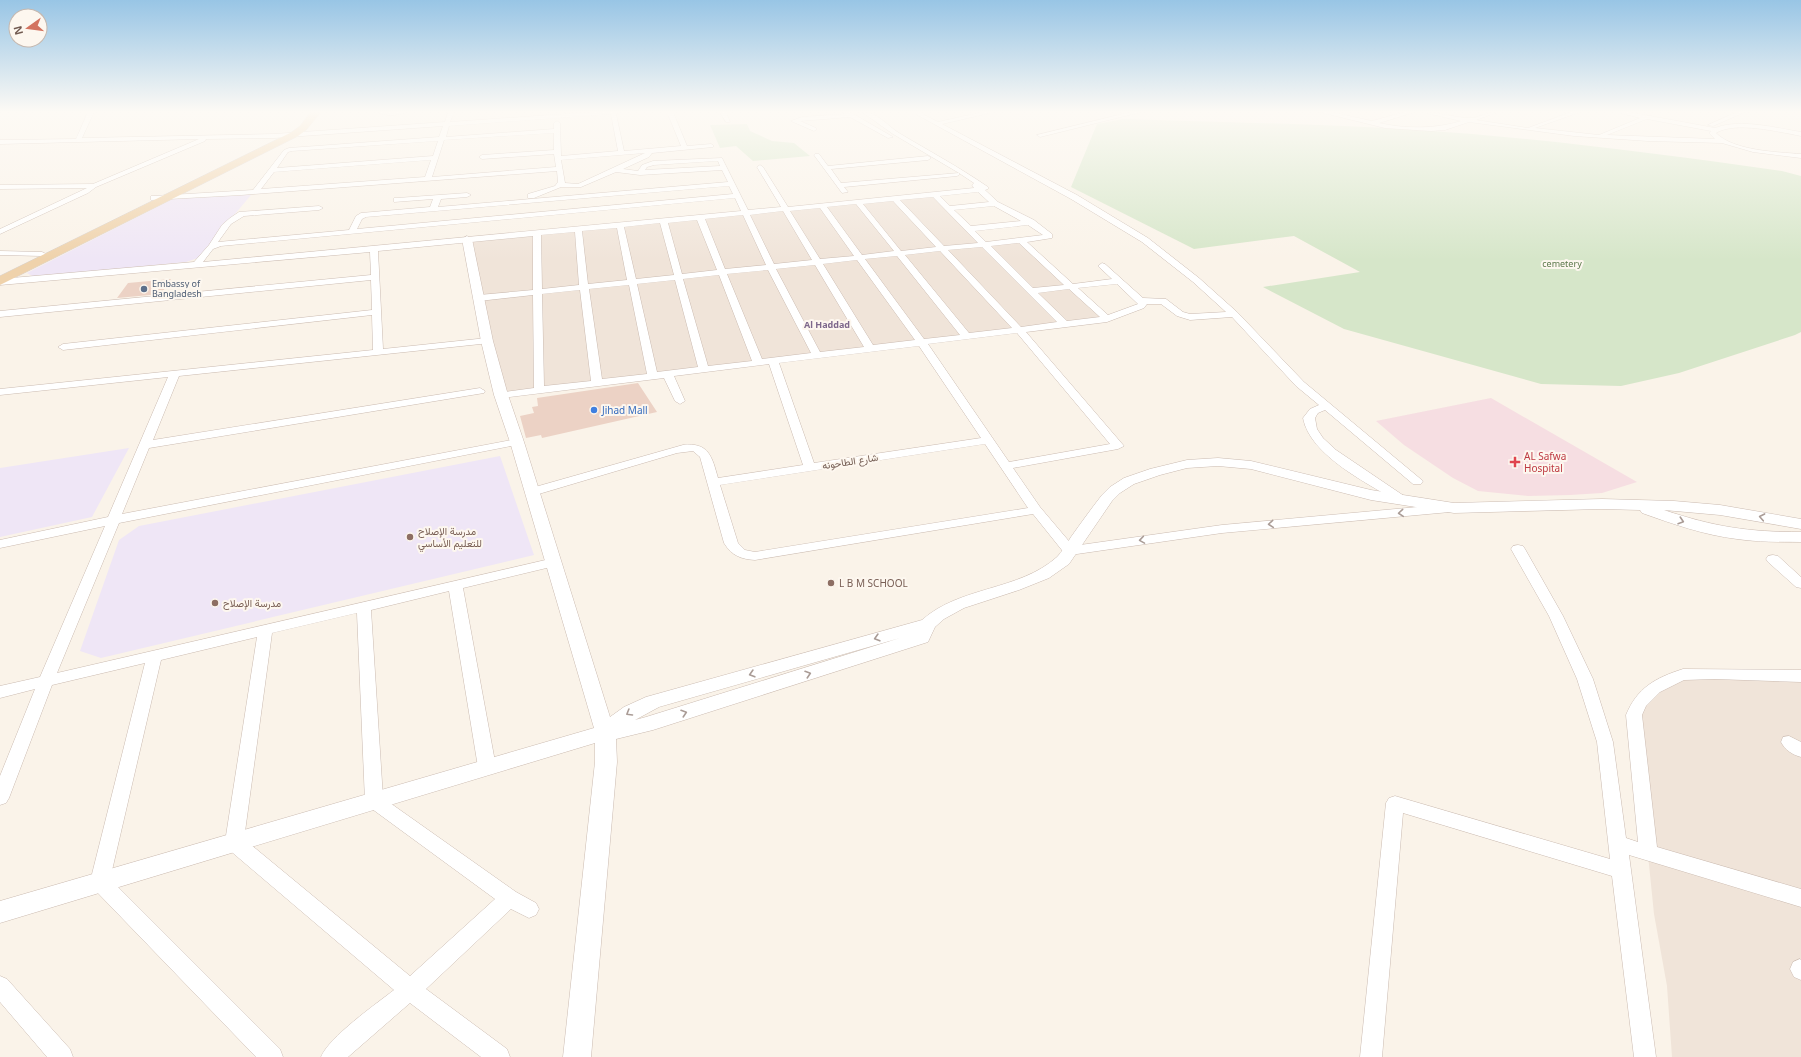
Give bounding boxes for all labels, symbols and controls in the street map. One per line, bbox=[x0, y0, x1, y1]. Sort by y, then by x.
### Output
north arrow bbox=[8, 8, 48, 48]
text: N bbox=[9, 24, 26, 37]
park label: cemetery bbox=[1542, 257, 1582, 270]
place label: Embassy of Bangladesh bbox=[152, 277, 202, 300]
marker: Embassy of Bangladesh bbox=[139, 284, 149, 294]
district label: Al Haddad bbox=[804, 318, 850, 331]
place label: Jihad Mall bbox=[601, 403, 648, 417]
marker: Jihad Mall bbox=[589, 405, 599, 415]
place label: AL Safwa Hospital bbox=[1524, 449, 1566, 475]
street label: شارع الطاحونه bbox=[821, 450, 879, 472]
marker: AL Safwa Hospital bbox=[1509, 456, 1521, 468]
one-way arrow bbox=[1398, 508, 1404, 517]
one-way arrow bbox=[1759, 514, 1765, 522]
one-way arrow bbox=[1678, 517, 1685, 525]
one-way arrow bbox=[1268, 519, 1274, 528]
place label: مدرسة الإصلاح للتعليم الأساسي bbox=[418, 524, 482, 552]
marker: مدرسة الإصلاح للتعليم الأساسي bbox=[405, 532, 415, 542]
one-way arrow bbox=[1139, 535, 1145, 544]
place label: L B M SCHOOL bbox=[839, 576, 908, 590]
marker: L B M SCHOOL bbox=[826, 578, 836, 588]
place label: مدرسة الإصلاح bbox=[223, 596, 281, 610]
marker: مدرسة الإصلاح bbox=[210, 598, 220, 608]
one-way arrow bbox=[874, 633, 881, 642]
one-way arrow bbox=[749, 669, 756, 678]
one-way arrow bbox=[804, 670, 811, 679]
one-way arrow bbox=[626, 709, 633, 716]
one-way arrow bbox=[680, 709, 687, 718]

